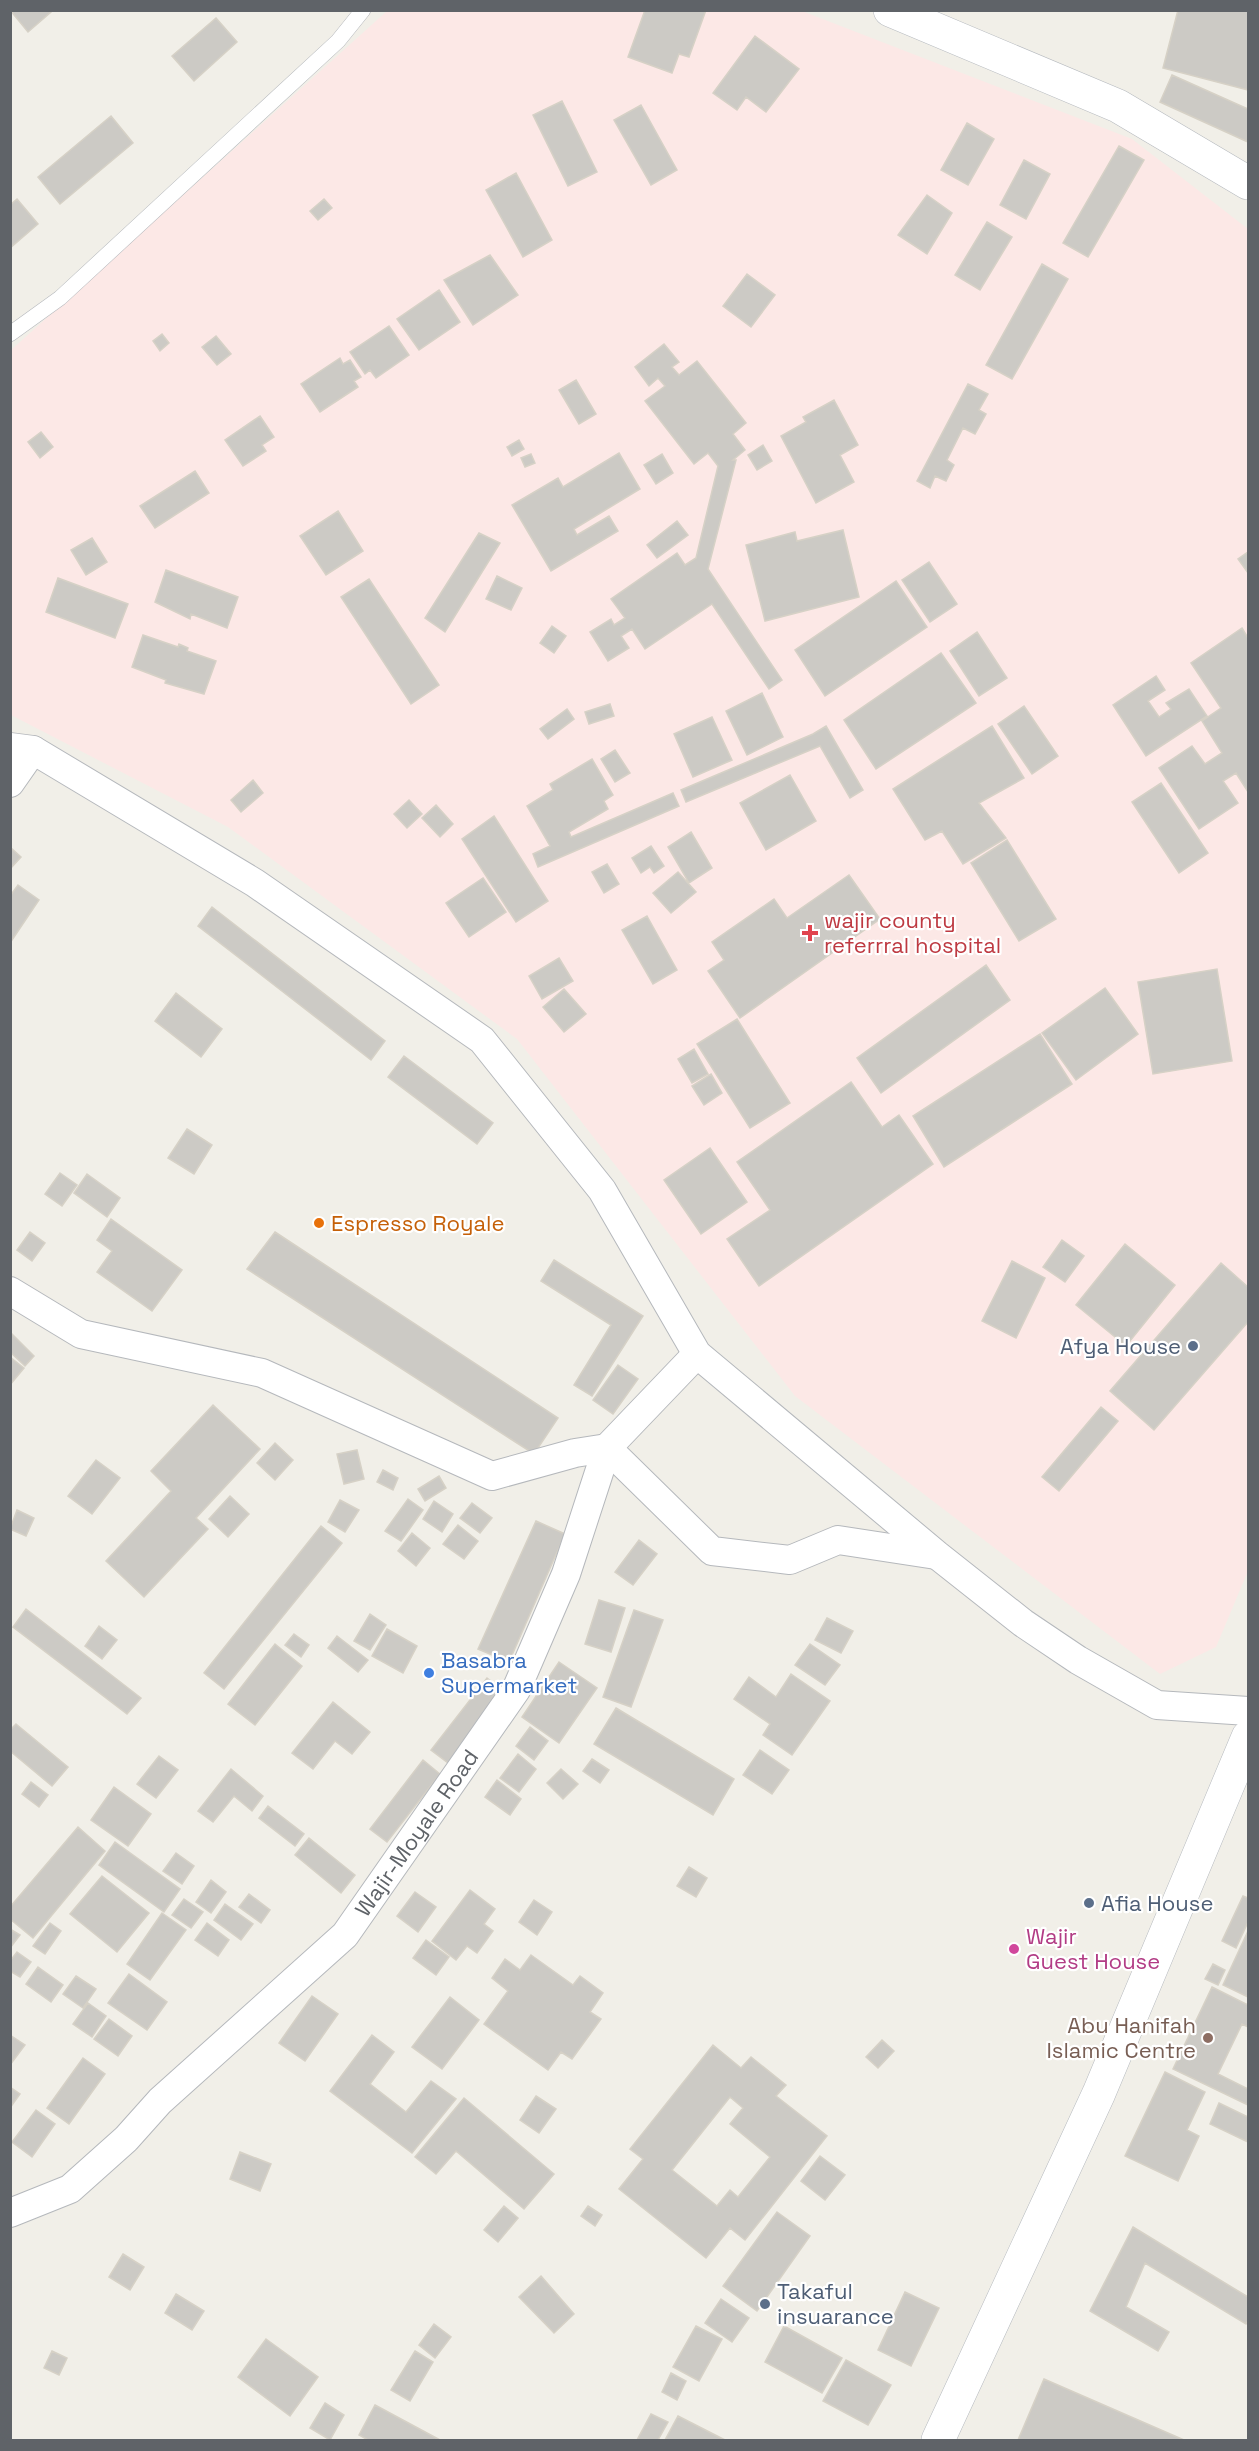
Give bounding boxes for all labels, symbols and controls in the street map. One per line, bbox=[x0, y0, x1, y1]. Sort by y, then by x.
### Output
place label: wajir county referrral hospital bbox=[824, 906, 1001, 959]
marker: wajir county referrral hospital bbox=[801, 924, 819, 942]
place label: Espresso Royale bbox=[331, 1209, 505, 1237]
marker: Espresso Royale bbox=[312, 1216, 326, 1230]
place label: Afya House bbox=[1060, 1332, 1181, 1360]
marker: Afya House bbox=[1186, 1339, 1200, 1353]
place label: Basabra Supermarket bbox=[441, 1646, 577, 1699]
marker: Basabra Supermarket bbox=[422, 1666, 436, 1680]
street label: Wajir-Moyale Road bbox=[348, 1744, 484, 1922]
place label: Afia House bbox=[1101, 1889, 1213, 1917]
marker: Afia House bbox=[1082, 1896, 1096, 1910]
place label: Wajir Guest House bbox=[1026, 1922, 1160, 1975]
marker: Wajir Guest House bbox=[1007, 1942, 1021, 1956]
place label: Abu Hanifah Islamic Centre bbox=[1047, 2011, 1196, 2064]
marker: Abu Hanifah Islamic Centre bbox=[1201, 2031, 1215, 2045]
place label: Takaful insuarance bbox=[777, 2277, 894, 2330]
marker: Takaful insuarance bbox=[758, 2297, 772, 2311]

